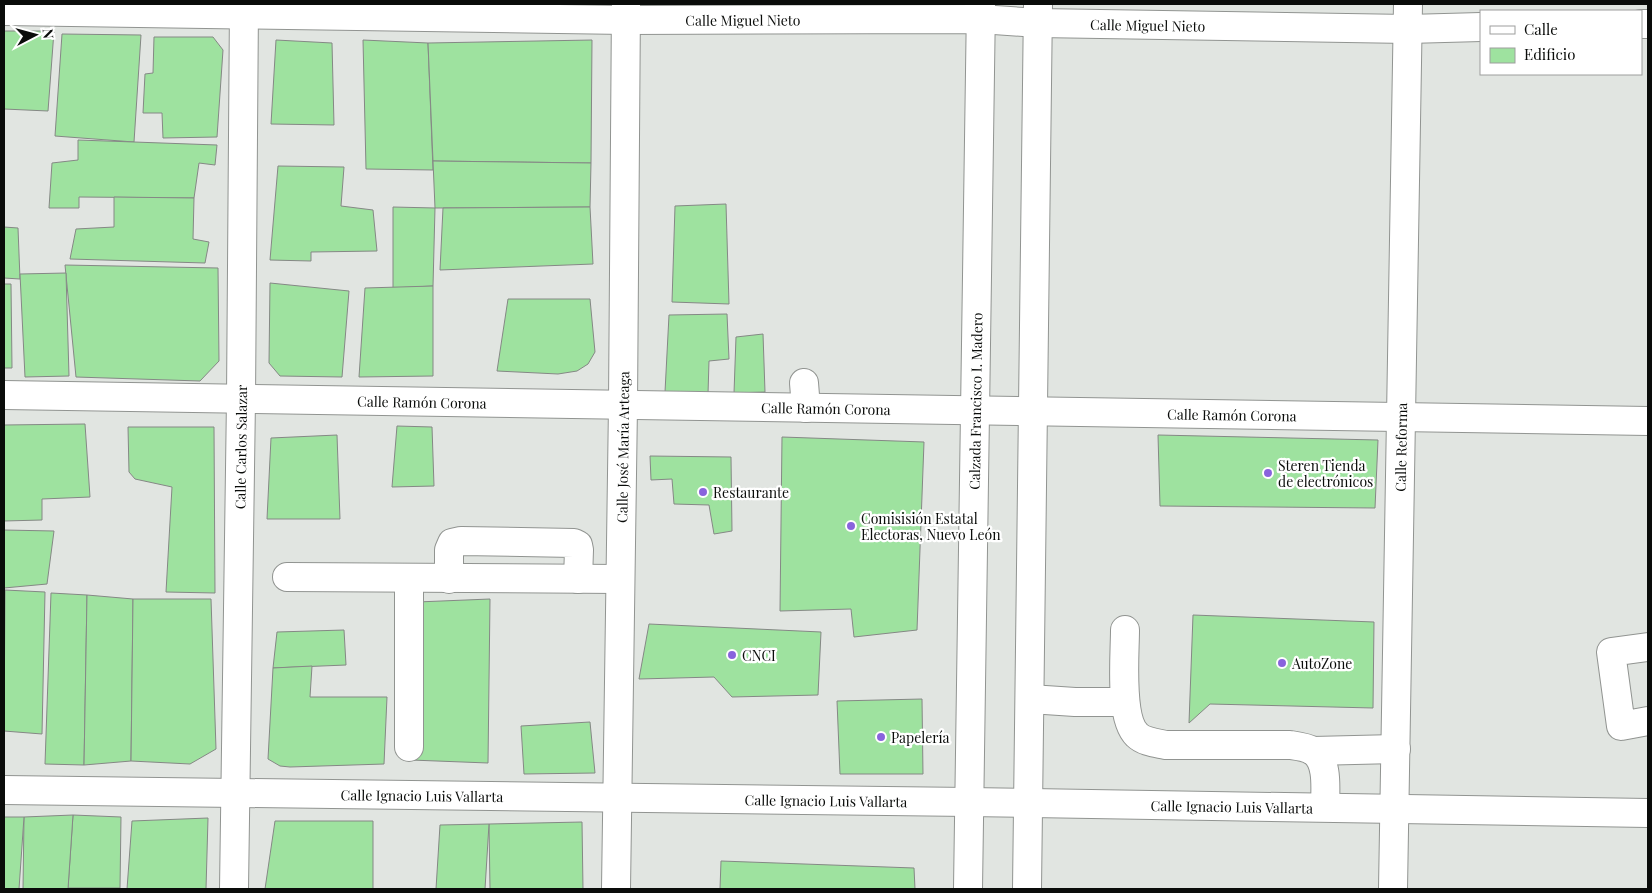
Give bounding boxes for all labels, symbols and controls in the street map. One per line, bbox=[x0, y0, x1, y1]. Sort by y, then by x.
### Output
north arrow bbox=[10, 10, 60, 60]
street label: Calle Miguel Nieto bbox=[685, 10, 801, 29]
legend bbox=[1480, 10, 1642, 75]
street label: Calle Miguel Nieto bbox=[1090, 14, 1206, 35]
text: Calle bbox=[1524, 19, 1558, 39]
text: N bbox=[38, 28, 58, 40]
text: Edificio bbox=[1524, 44, 1575, 64]
street label: Calzada Francisco I. Madero bbox=[964, 312, 986, 490]
street label: Calle José María Arteaga bbox=[612, 371, 633, 523]
street label: Calle Carlos Salazar bbox=[230, 384, 251, 509]
street label: Calle Ramón Corona bbox=[357, 391, 487, 412]
street label: Calle Ramón Corona bbox=[761, 397, 891, 419]
street label: Calle Reforma bbox=[1390, 402, 1411, 492]
street label: Calle Ramón Corona bbox=[1167, 404, 1297, 425]
place label: Steren Tienda de electrónicos bbox=[1278, 456, 1373, 491]
marker: Steren Tienda de electrónicos bbox=[1262, 467, 1274, 479]
place label: Restaurante bbox=[713, 483, 789, 502]
marker: Restaurante bbox=[697, 486, 709, 498]
place label: Comisisión Estatal Electoras, Nuevo León bbox=[861, 509, 1001, 544]
marker: Comisisión Estatal Electoras, Nuevo León bbox=[845, 520, 857, 532]
place label: CNCI bbox=[742, 646, 776, 665]
marker: CNCI bbox=[726, 649, 738, 661]
place label: AutoZone bbox=[1291, 654, 1352, 673]
marker: AutoZone bbox=[1276, 657, 1288, 669]
place label: Papelería bbox=[891, 728, 950, 747]
marker: Papelería bbox=[875, 731, 887, 743]
street label: Calle Ignacio Luis Vallarta bbox=[341, 785, 503, 806]
street label: Calle Ignacio Luis Vallarta bbox=[745, 790, 907, 811]
street label: Calle Ignacio Luis Vallarta bbox=[1150, 795, 1313, 817]

